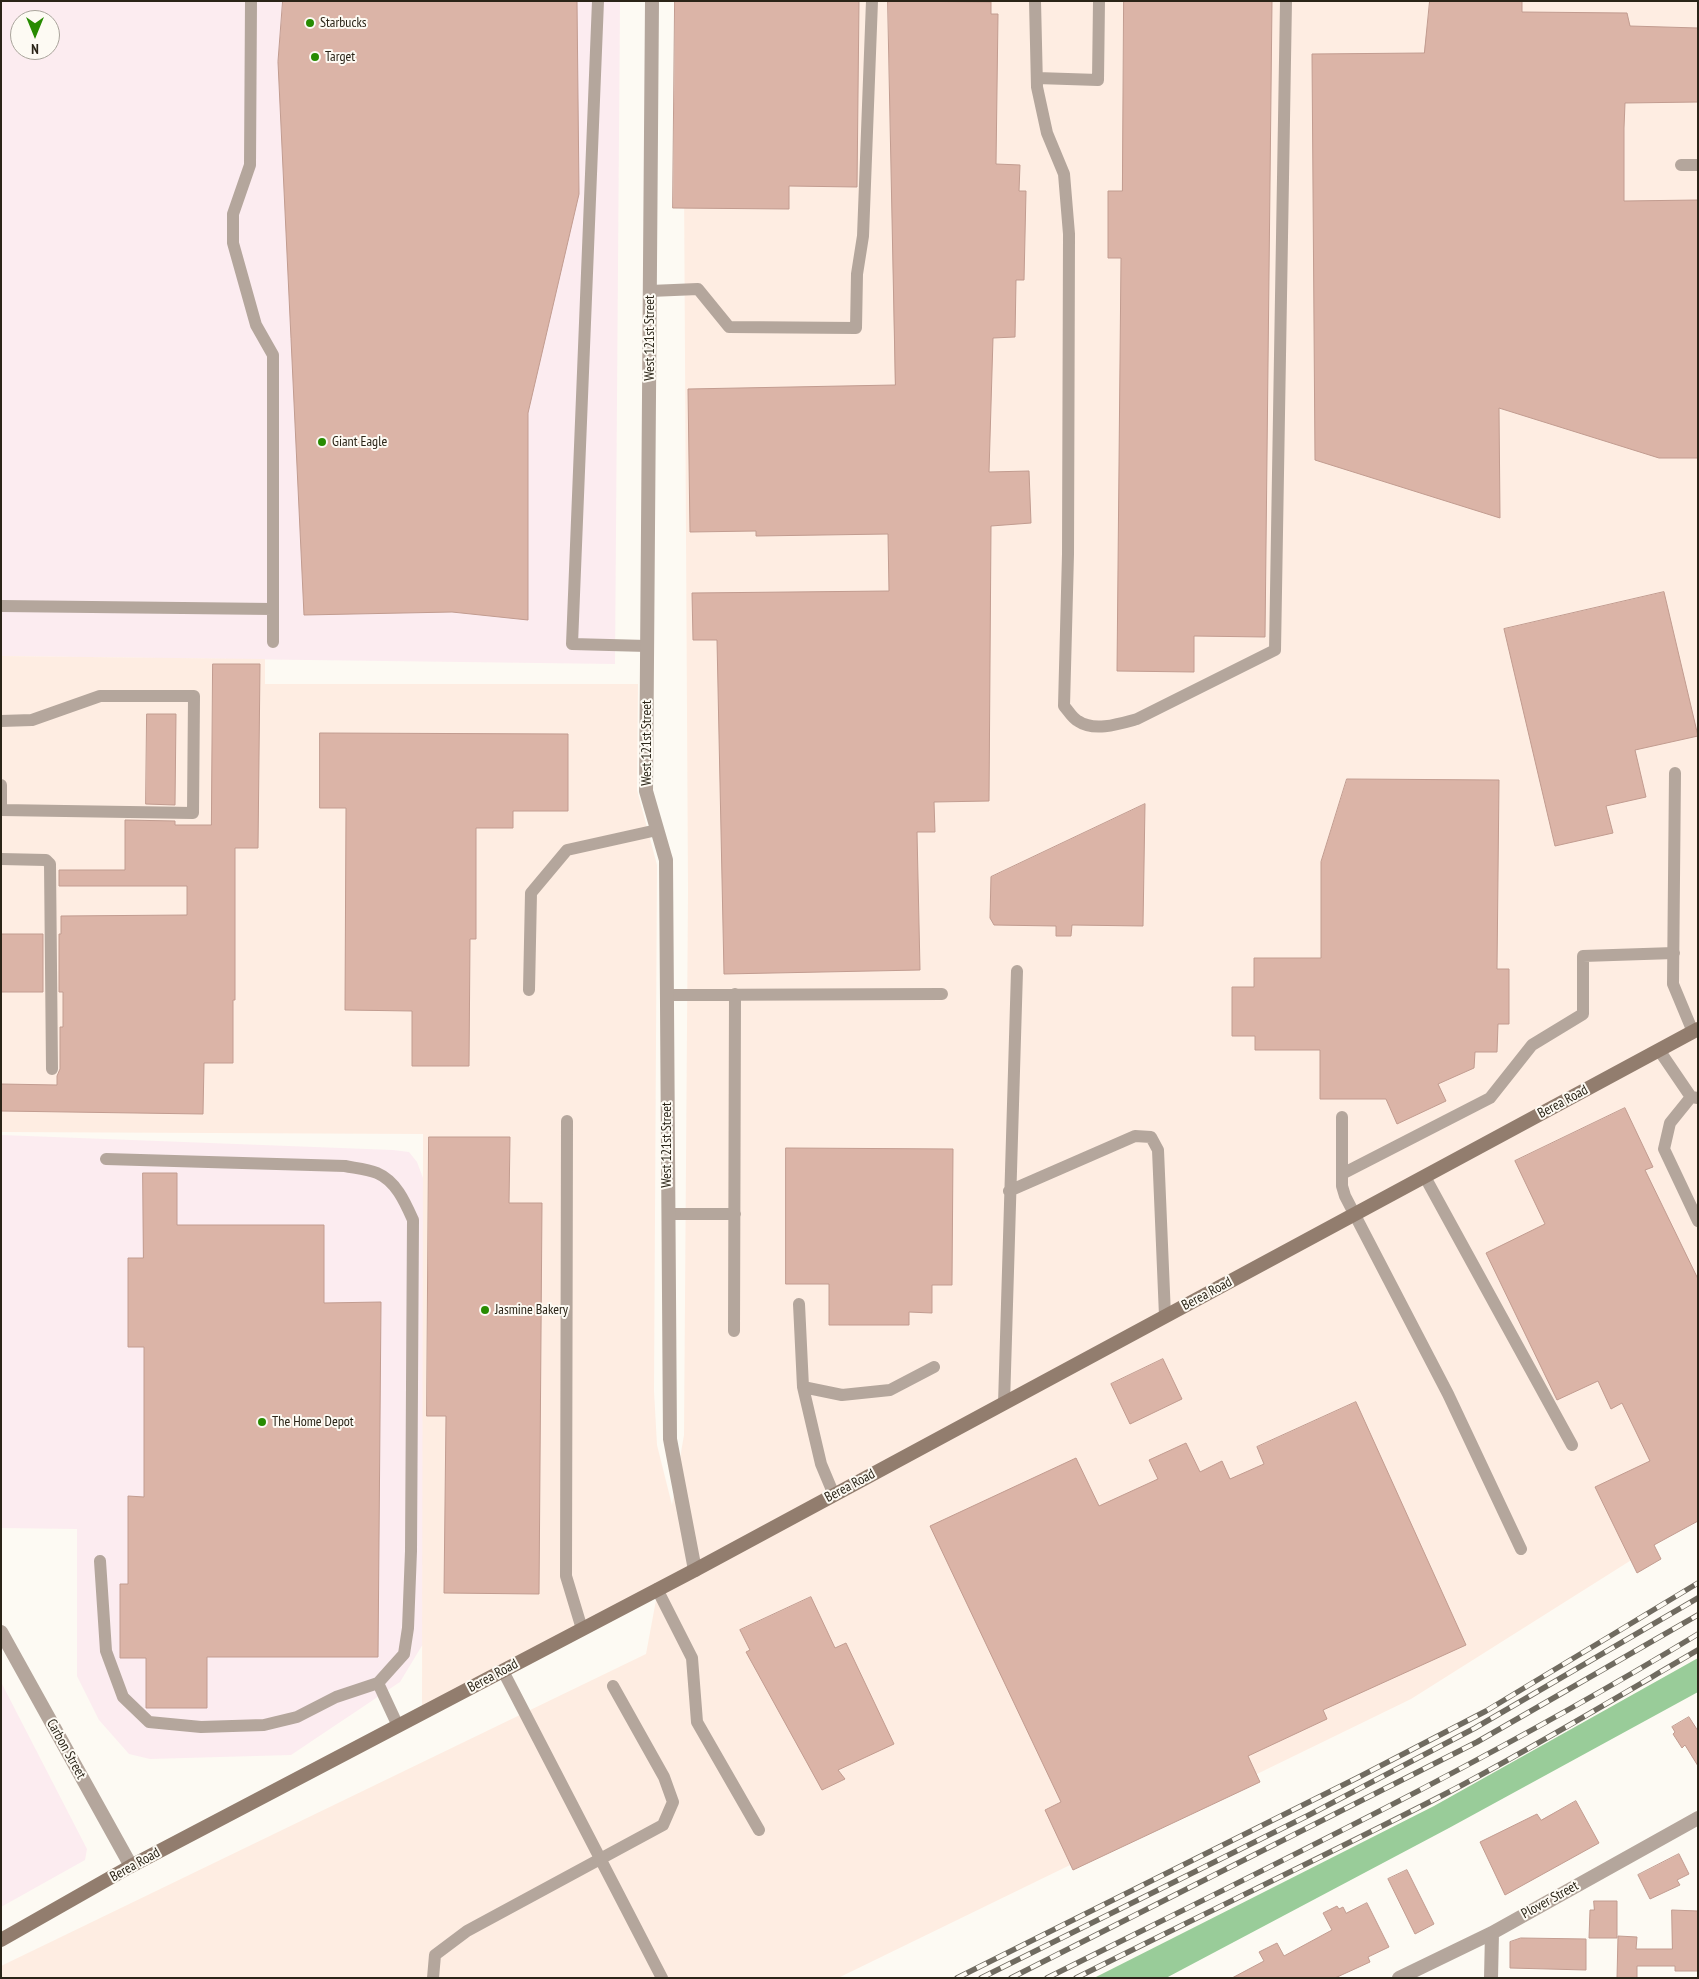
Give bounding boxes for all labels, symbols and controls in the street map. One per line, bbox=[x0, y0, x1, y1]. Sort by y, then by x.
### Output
north arrow bbox=[10, 10, 60, 60]
place label: Starbucks bbox=[320, 15, 367, 31]
marker: Starbucks bbox=[304, 17, 316, 29]
text: N bbox=[31, 40, 39, 58]
place label: Target bbox=[325, 49, 355, 65]
marker: Target bbox=[309, 51, 321, 63]
street label: West 121st Street bbox=[642, 295, 658, 381]
place label: Giant Eagle bbox=[332, 434, 387, 450]
marker: Giant Eagle bbox=[316, 436, 328, 448]
street label: West 121st Street bbox=[639, 700, 655, 786]
street label: Berea Road bbox=[1535, 1082, 1591, 1122]
street label: West 121st Street bbox=[659, 1102, 675, 1188]
street label: Berea Road bbox=[1179, 1274, 1235, 1314]
place label: Jasmine Bakery bbox=[495, 1302, 568, 1318]
marker: Jasmine Bakery bbox=[479, 1304, 491, 1316]
place label: The Home Depot bbox=[272, 1414, 354, 1430]
marker: The Home Depot bbox=[256, 1416, 268, 1428]
street label: Berea Road bbox=[822, 1466, 878, 1506]
street label: Berea Road bbox=[465, 1656, 521, 1696]
street label: Carbon Street bbox=[43, 1716, 89, 1782]
street label: Berea Road bbox=[107, 1844, 163, 1886]
street label: Plover Street bbox=[1519, 1878, 1581, 1922]

